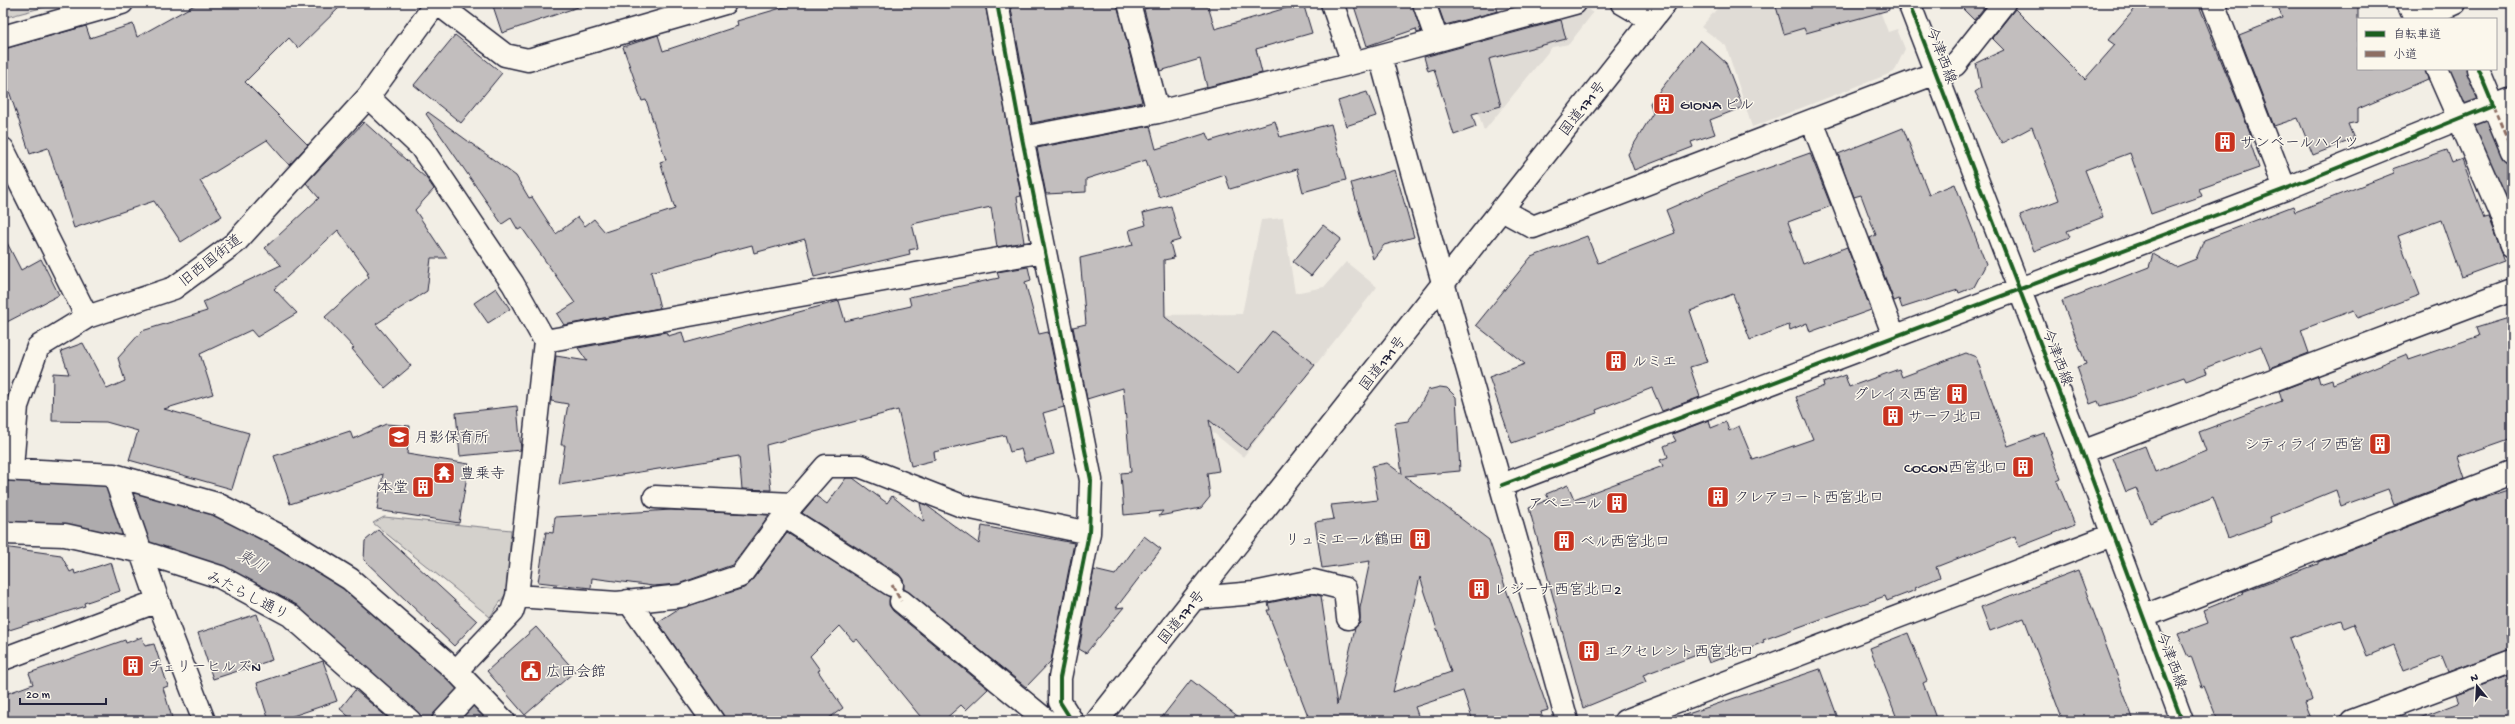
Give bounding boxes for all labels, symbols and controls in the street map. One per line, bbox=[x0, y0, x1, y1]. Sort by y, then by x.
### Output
legend bbox=[2357, 18, 2497, 70]
street label: 今津西線 bbox=[1921, 24, 1960, 87]
text: 自転車道 bbox=[2393, 28, 2441, 43]
text: 小道 bbox=[2393, 48, 2417, 63]
street label: 国道171号 bbox=[1556, 78, 1611, 140]
building icon: GIONA ビル bbox=[1651, 91, 1677, 117]
place label: GIONA ビル bbox=[1680, 97, 1754, 115]
building icon: サンベールハイツ bbox=[2212, 129, 2238, 155]
place label: サンベールハイツ bbox=[2240, 135, 2359, 153]
street label: 旧西国街道 bbox=[176, 231, 246, 292]
street label: 今津西線 bbox=[2037, 326, 2076, 389]
street label: 国道171号 bbox=[1356, 333, 1411, 395]
building icon: ルミエ bbox=[1603, 348, 1629, 374]
place label: ルミエ bbox=[1632, 354, 1677, 372]
building icon: グレイス西宮 bbox=[1944, 381, 1970, 407]
place label: グレイス西宮 bbox=[1853, 386, 1942, 405]
building icon: サーフ北口 bbox=[1880, 403, 1906, 429]
place label: サーフ北口 bbox=[1908, 409, 1982, 427]
school or university icon: 月影保育所 bbox=[386, 424, 412, 450]
place label: 月影保育所 bbox=[414, 429, 489, 448]
building icon: シティライフ西宮 bbox=[2367, 431, 2393, 457]
place label: シティライフ西宮 bbox=[2245, 436, 2364, 455]
building icon: COCON西宮北口 bbox=[2010, 454, 2036, 480]
place label: COCON西宮北口 bbox=[1904, 459, 2008, 478]
temple icon: 豊乗寺 bbox=[431, 460, 457, 486]
place label: 豊乗寺 bbox=[460, 465, 505, 484]
building icon: 本堂 bbox=[410, 474, 436, 500]
place label: 本堂 bbox=[378, 479, 408, 498]
building icon: クレアコート西宮北口 bbox=[1705, 484, 1731, 510]
place label: クレアコート西宮北口 bbox=[1734, 489, 1884, 508]
building icon: アベニール bbox=[1604, 490, 1630, 516]
place label: アベニール bbox=[1528, 496, 1602, 514]
building icon: リュミエール鶴田 bbox=[1407, 526, 1433, 552]
building icon: ベル西宮北口 bbox=[1551, 528, 1577, 554]
place label: リュミエール鶴田 bbox=[1285, 531, 1404, 550]
place label: ベル西宮北口 bbox=[1580, 533, 1670, 552]
water label: 東川 bbox=[233, 546, 270, 579]
street label: みたらし通り bbox=[203, 568, 291, 625]
building icon: レジーナ西宮北口2 bbox=[1466, 576, 1492, 602]
place label: レジーナ西宮北口2 bbox=[1494, 581, 1621, 600]
street label: 国道171号 bbox=[1155, 587, 1210, 649]
street label: 今津西線 bbox=[2151, 629, 2190, 692]
building icon: エクセレント西宮北口 bbox=[1576, 638, 1602, 664]
place label: エクセレント西宮北口 bbox=[1604, 643, 1754, 662]
building icon: チェリーヒルズN bbox=[120, 653, 146, 679]
public building icon: 広田会館 bbox=[518, 658, 544, 684]
place label: チェリーヒルズN bbox=[148, 659, 261, 677]
place label: 広田会館 bbox=[546, 663, 606, 682]
north arrow bbox=[2457, 666, 2497, 706]
text: N bbox=[2469, 672, 2480, 685]
scale bar bbox=[20, 680, 106, 706]
text: 20 m bbox=[26, 689, 51, 703]

